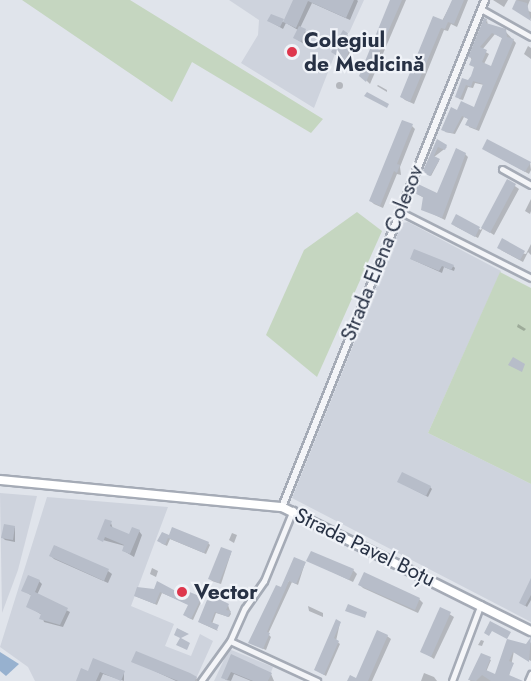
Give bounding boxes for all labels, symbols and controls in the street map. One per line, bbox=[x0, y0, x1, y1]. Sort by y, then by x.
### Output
place label: Colegiul de Medicină bbox=[304, 27, 424, 77]
marker: Colegiul de Medicină bbox=[285, 45, 299, 59]
street label: Strada Elena Colesov bbox=[335, 161, 429, 345]
street label: Strada Pavel Boțu bbox=[291, 502, 439, 592]
place label: Vector bbox=[194, 579, 258, 605]
marker: Vector bbox=[175, 585, 189, 599]

